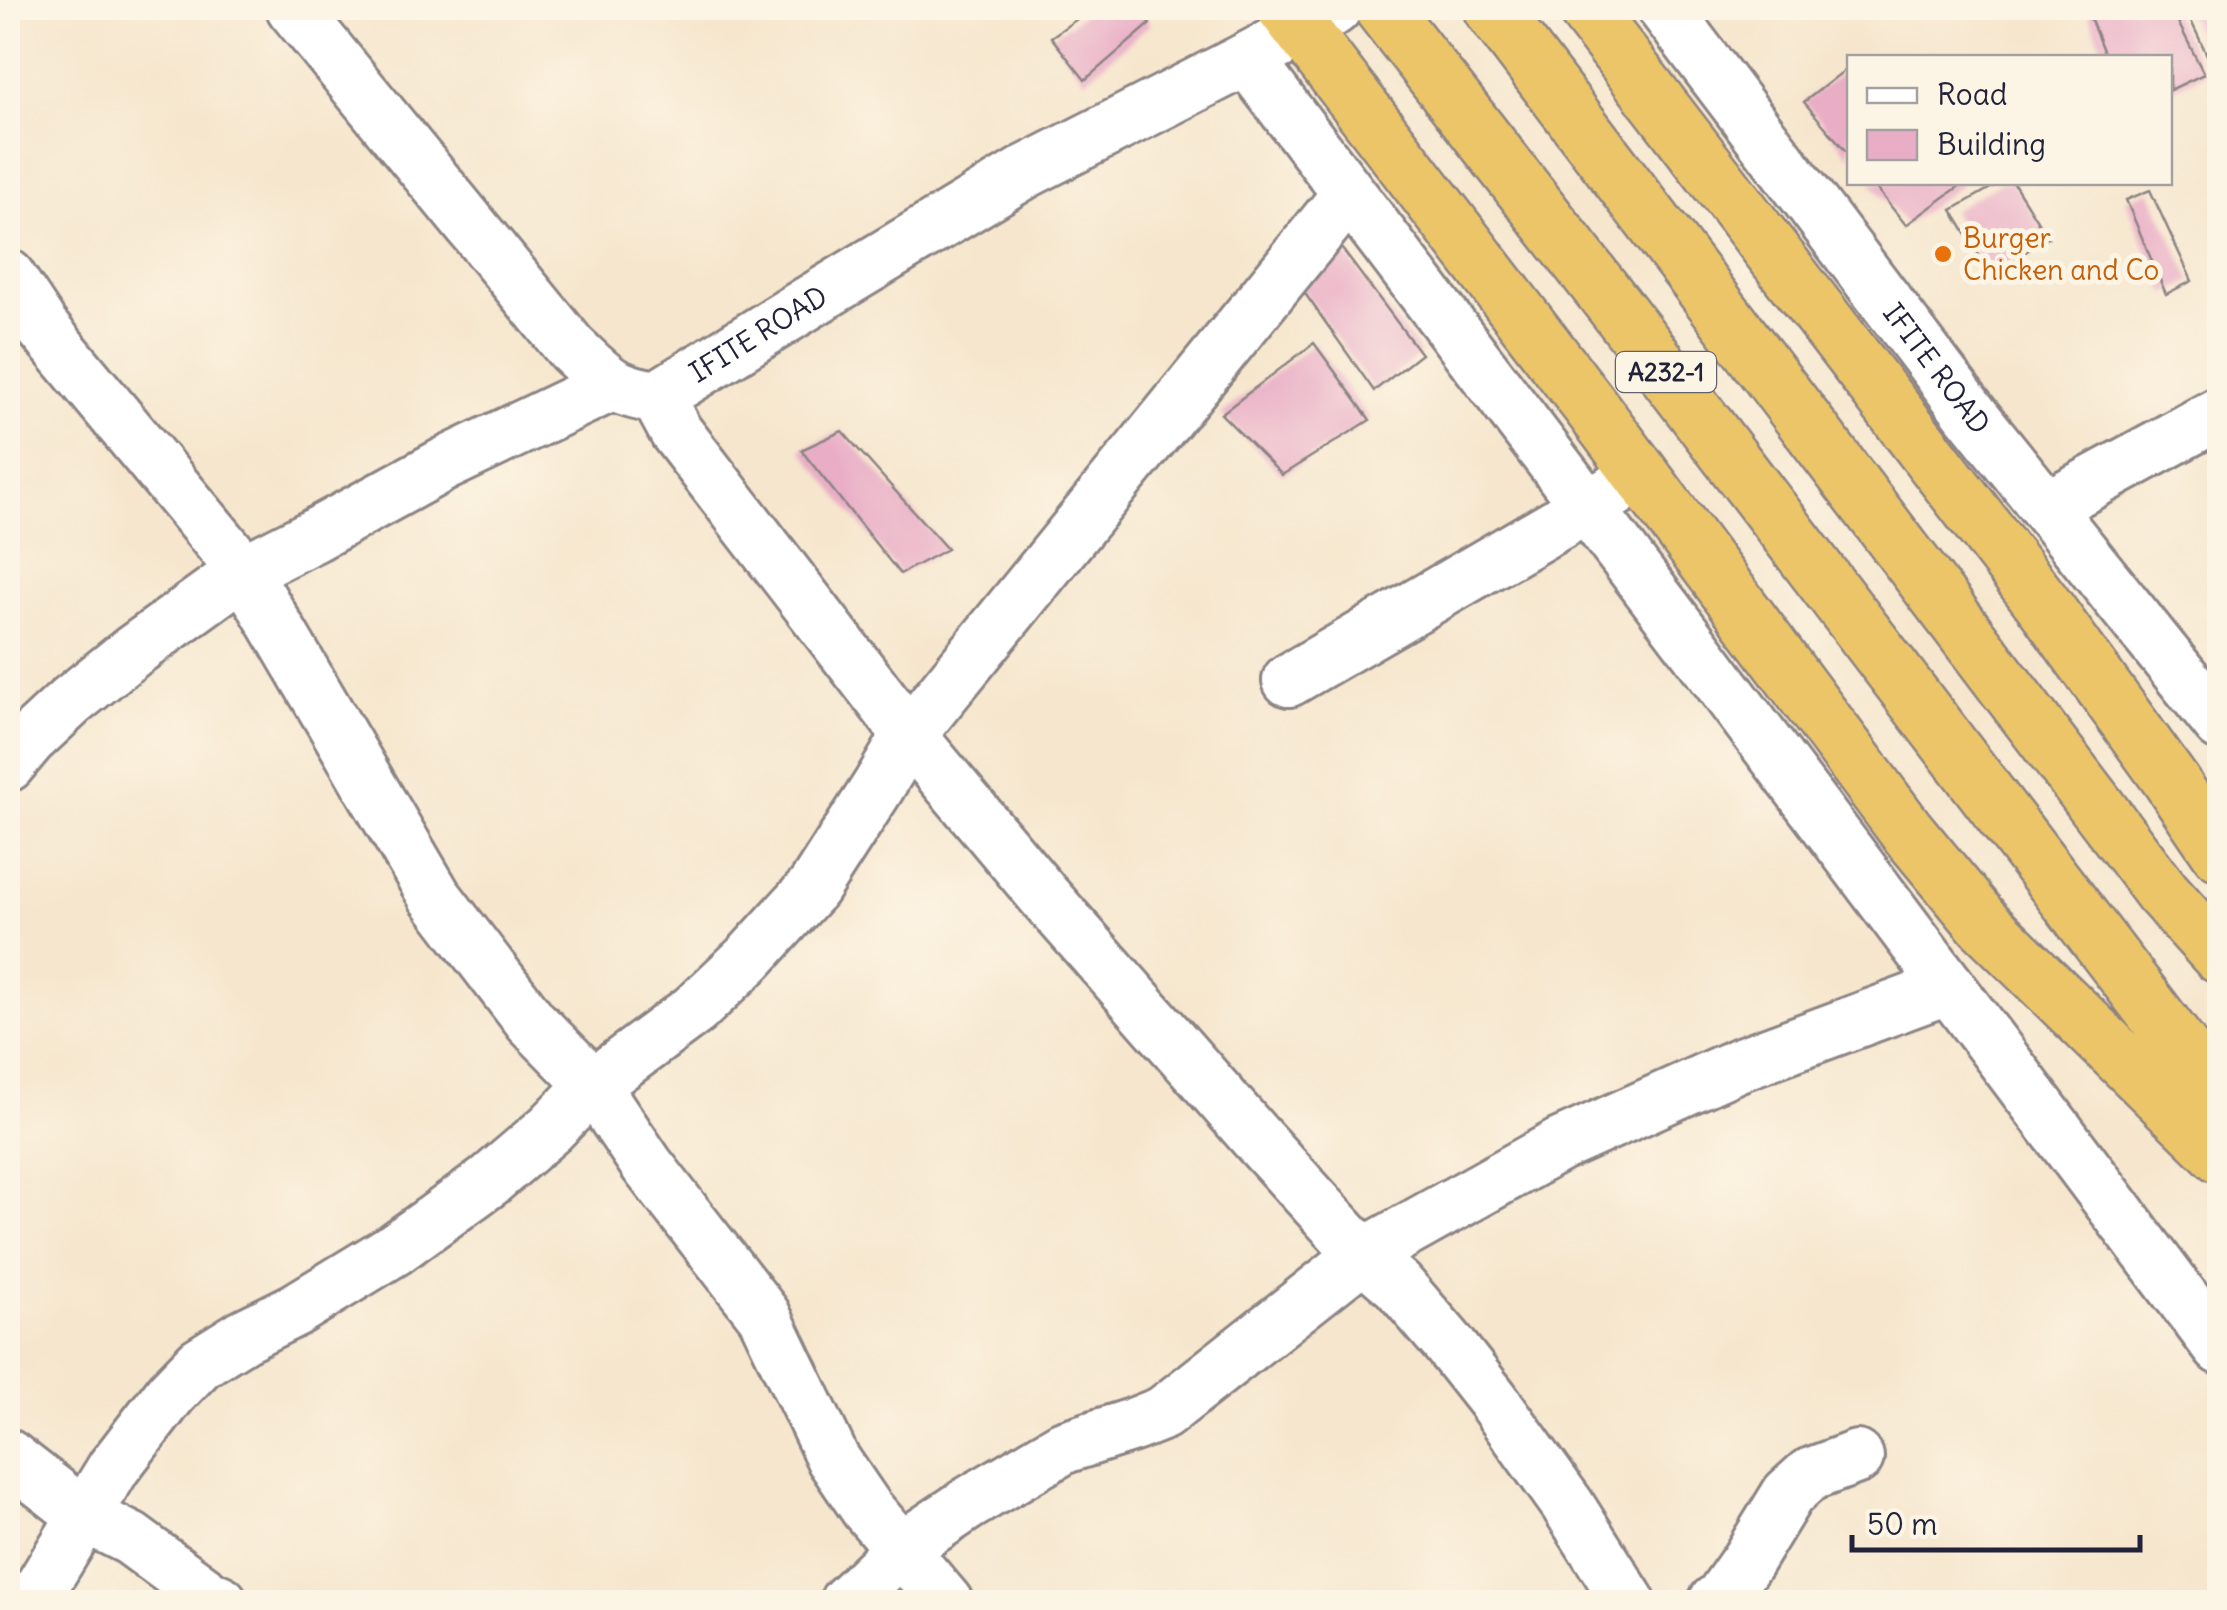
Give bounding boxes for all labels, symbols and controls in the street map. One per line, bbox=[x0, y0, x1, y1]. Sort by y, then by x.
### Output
legend bbox=[1847, 55, 2172, 185]
text: Road bbox=[1937, 75, 2007, 113]
text: Building bbox=[1937, 125, 2046, 163]
place label: Burger Chicken and Co bbox=[1963, 220, 2159, 288]
marker: Burger Chicken and Co bbox=[1932, 243, 1954, 265]
street label: IFITE ROAD bbox=[683, 278, 834, 390]
street label: IFITE ROAD bbox=[1875, 296, 1998, 441]
road number: A232-1 bbox=[1616, 352, 1716, 392]
scale bar bbox=[1852, 1490, 2140, 1552]
text: 50 m bbox=[1867, 1505, 1937, 1543]

